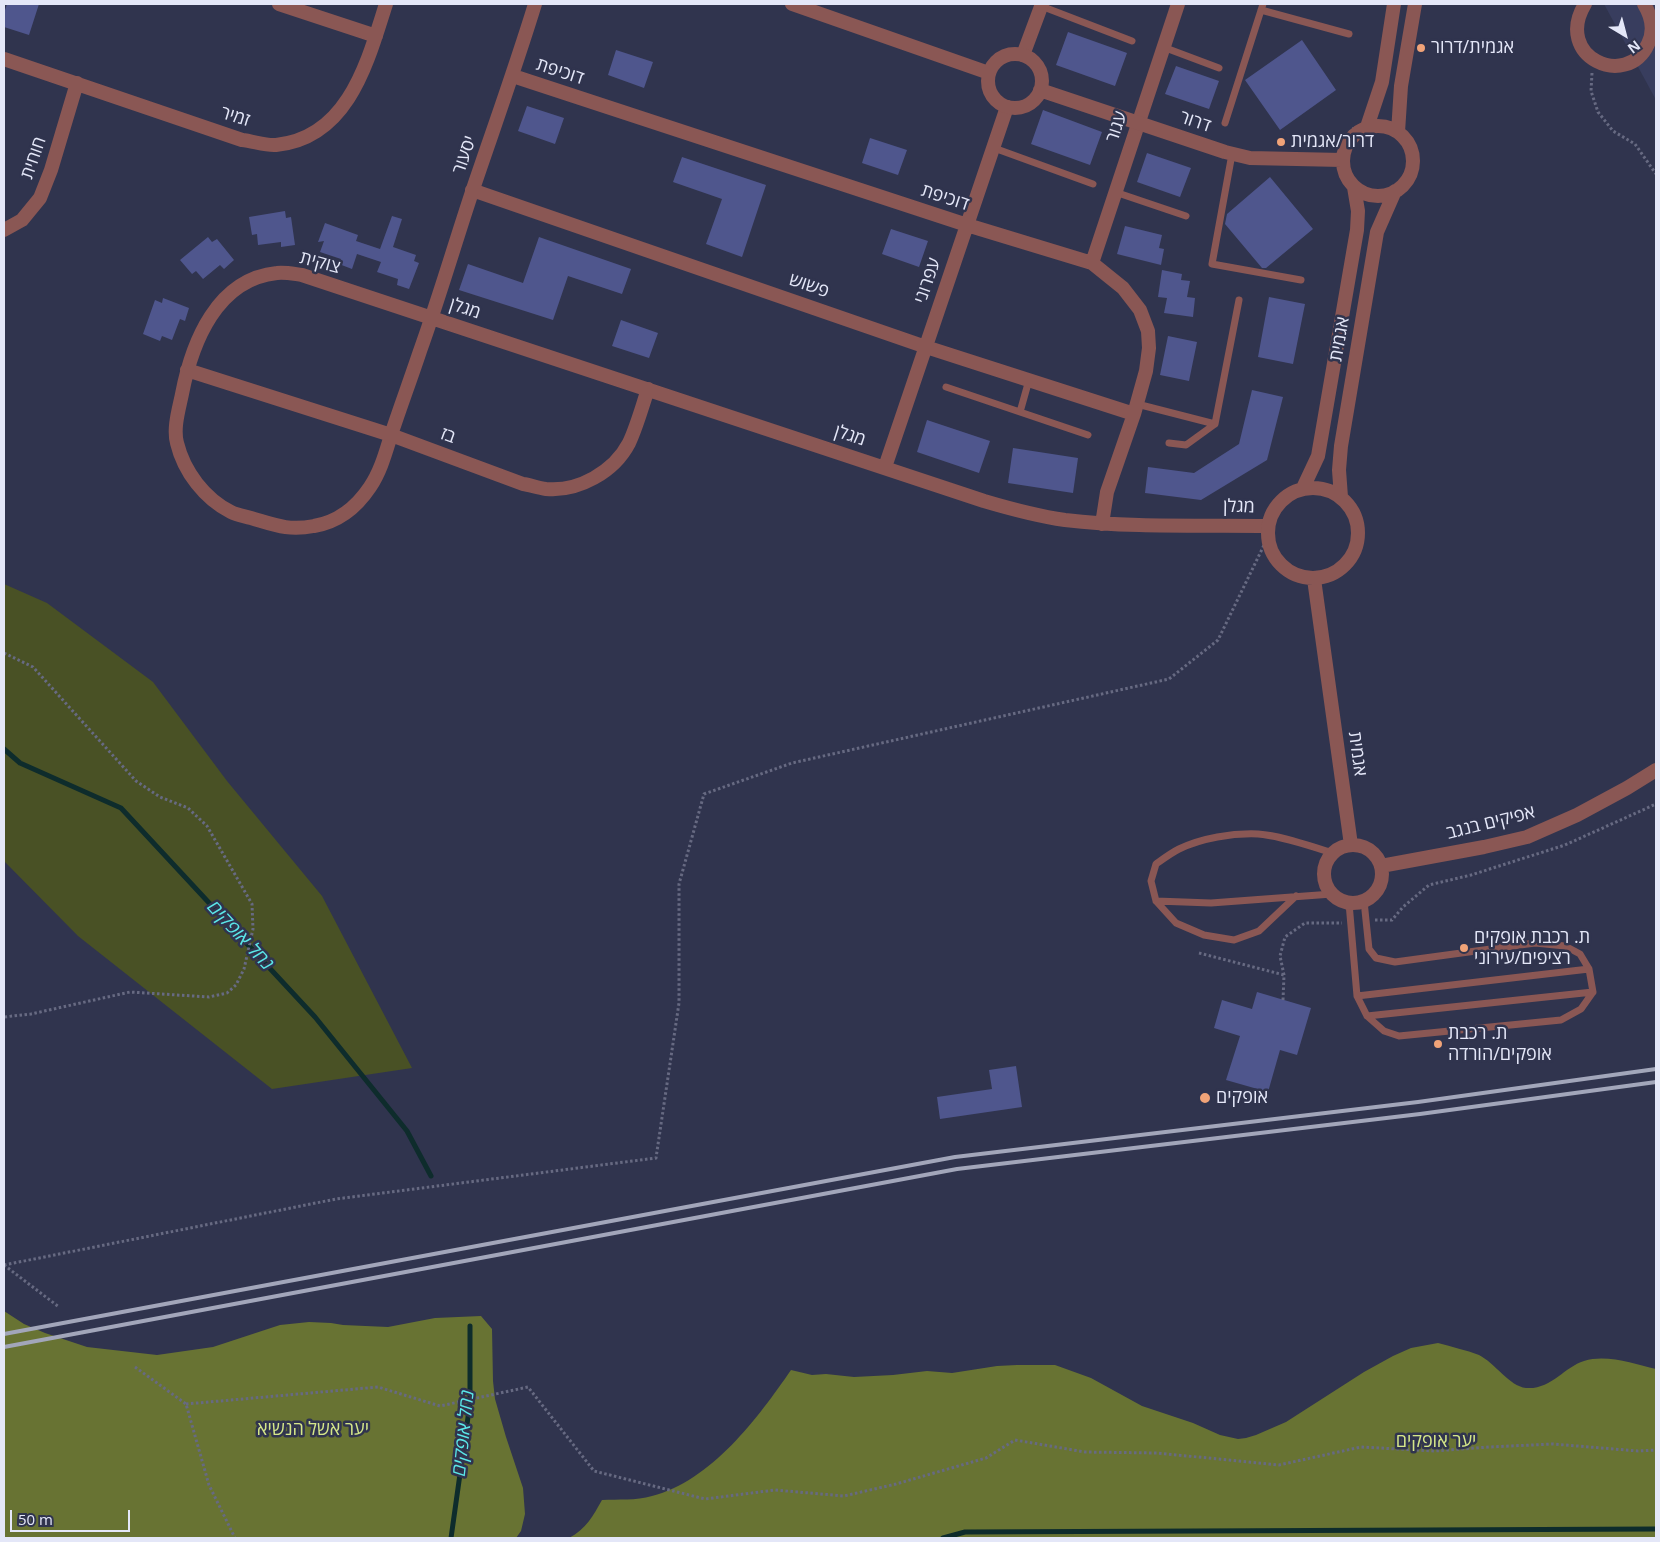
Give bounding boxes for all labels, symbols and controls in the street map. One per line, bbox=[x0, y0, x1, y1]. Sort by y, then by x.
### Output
north arrow bbox=[1600, 10, 1650, 60]
text: N bbox=[1624, 36, 1645, 58]
place label: אגמית/דרור bbox=[1431, 37, 1514, 59]
marker: אגמית/דרור bbox=[1415, 42, 1427, 54]
street label: דוכיפת bbox=[533, 54, 587, 90]
street label: זמיר bbox=[218, 102, 252, 132]
street label: דרור bbox=[1177, 107, 1213, 137]
street label: עגור bbox=[1102, 109, 1132, 145]
place label: דרור/אגמית bbox=[1291, 131, 1374, 153]
street label: יסעור bbox=[448, 133, 482, 177]
street label: חוחית bbox=[17, 134, 51, 182]
marker: דרור/אגמית bbox=[1275, 136, 1287, 148]
street label: דוכיפת bbox=[918, 180, 972, 216]
street label: צוקית bbox=[297, 247, 343, 279]
street label: עפרוני bbox=[910, 255, 946, 307]
street label: פשוש bbox=[786, 269, 832, 303]
street label: מגלן bbox=[447, 294, 483, 324]
street label: אגמית bbox=[1325, 315, 1355, 363]
street label: מגלן bbox=[832, 421, 868, 451]
street label: בז bbox=[438, 423, 458, 449]
street label: מגלן bbox=[1223, 496, 1255, 518]
street label: אגמית bbox=[1343, 730, 1371, 778]
street label: אפיקים בנגב bbox=[1445, 802, 1537, 844]
water label: נחל אופקים bbox=[202, 897, 278, 975]
place label: ת. רכבת אופקים רציפים/עירוני bbox=[1474, 927, 1590, 970]
marker: ת. רכבת אופקים רציפים/עירוני bbox=[1458, 942, 1470, 954]
place label: ת. רכבת אופקים/הורדה bbox=[1448, 1023, 1552, 1066]
marker: ת. רכבת אופקים/הורדה bbox=[1432, 1038, 1444, 1050]
place label: אופקים bbox=[1216, 1087, 1268, 1109]
marker: אופקים bbox=[1198, 1091, 1212, 1105]
water label: נחל אופקים bbox=[448, 1389, 480, 1477]
park label: יער אשל הנשיא bbox=[257, 1419, 369, 1441]
park label: יער אופקים bbox=[1396, 1431, 1476, 1453]
scale bar bbox=[12, 1500, 132, 1532]
text: 50 m bbox=[18, 1509, 53, 1529]

